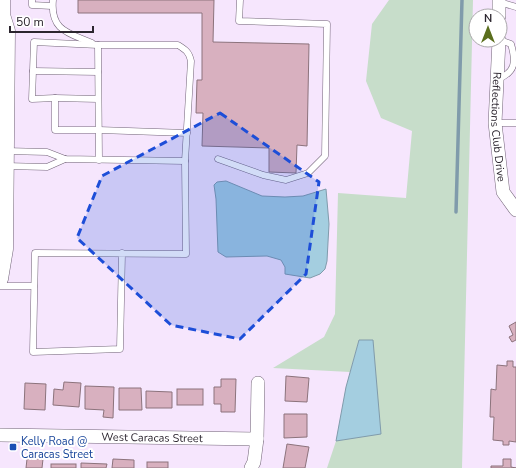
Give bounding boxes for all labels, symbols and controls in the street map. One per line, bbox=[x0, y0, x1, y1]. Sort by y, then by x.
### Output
scale bar bbox=[10, 8, 93, 34]
north arrow bbox=[468, 8, 508, 48]
text: N bbox=[484, 11, 492, 26]
text: 50 m bbox=[16, 14, 44, 30]
street label: Reflections Club Drive bbox=[487, 72, 509, 183]
street label: West Caracas Street bbox=[101, 430, 203, 446]
place label: Kelly Road @ Caracas Street bbox=[21, 434, 93, 462]
marker: Kelly Road @ Caracas Street bbox=[8, 442, 18, 452]

